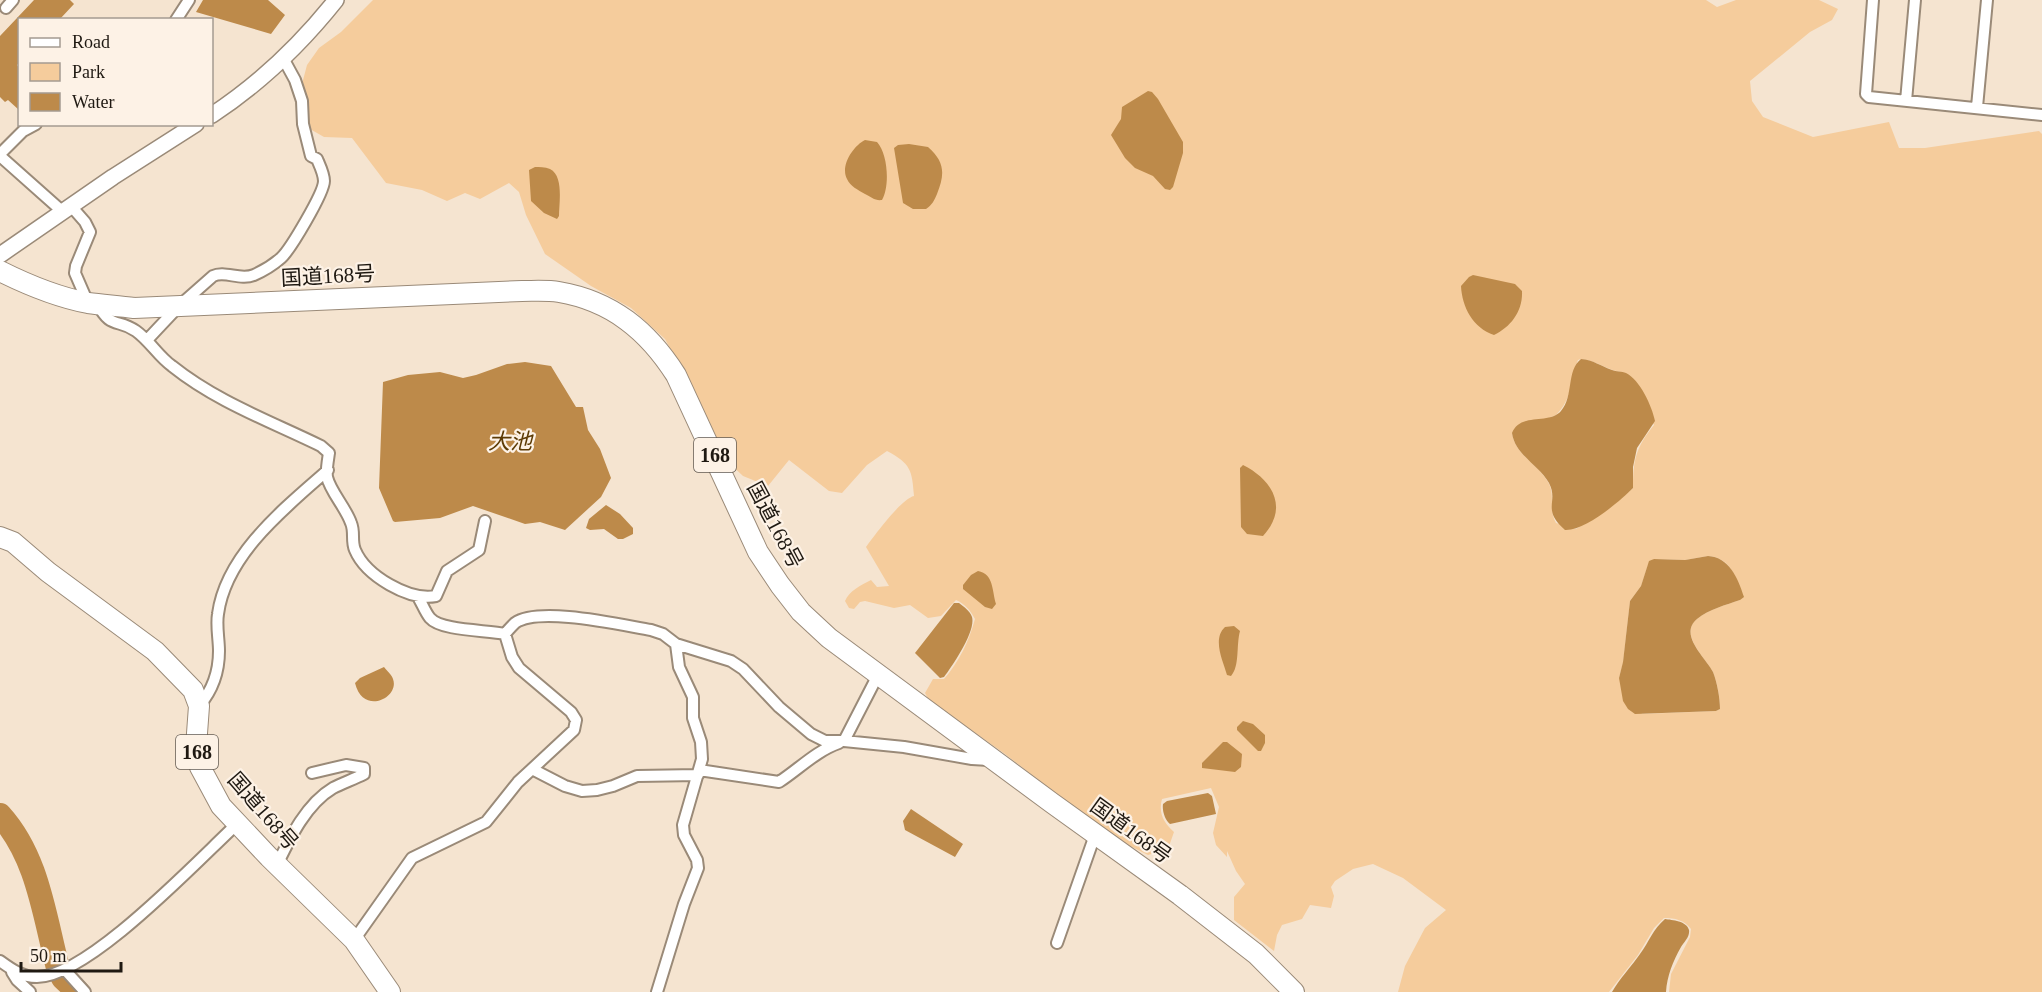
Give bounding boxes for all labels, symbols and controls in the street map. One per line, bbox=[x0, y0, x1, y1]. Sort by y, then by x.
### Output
legend bbox=[18, 18, 213, 126]
text: Road bbox=[72, 32, 110, 52]
text: Park bbox=[72, 62, 105, 82]
text: Water bbox=[72, 92, 115, 112]
street label: 国道168号 bbox=[280, 262, 376, 290]
water label: 大池 bbox=[488, 429, 534, 454]
road number: 168 bbox=[694, 438, 736, 472]
street label: 国道168号 bbox=[742, 478, 808, 572]
road number: 168 bbox=[176, 735, 218, 769]
street label: 国道168号 bbox=[223, 767, 303, 855]
street label: 国道168号 bbox=[1086, 794, 1176, 868]
scale bar bbox=[21, 935, 122, 973]
text: 50 m bbox=[30, 946, 67, 966]

